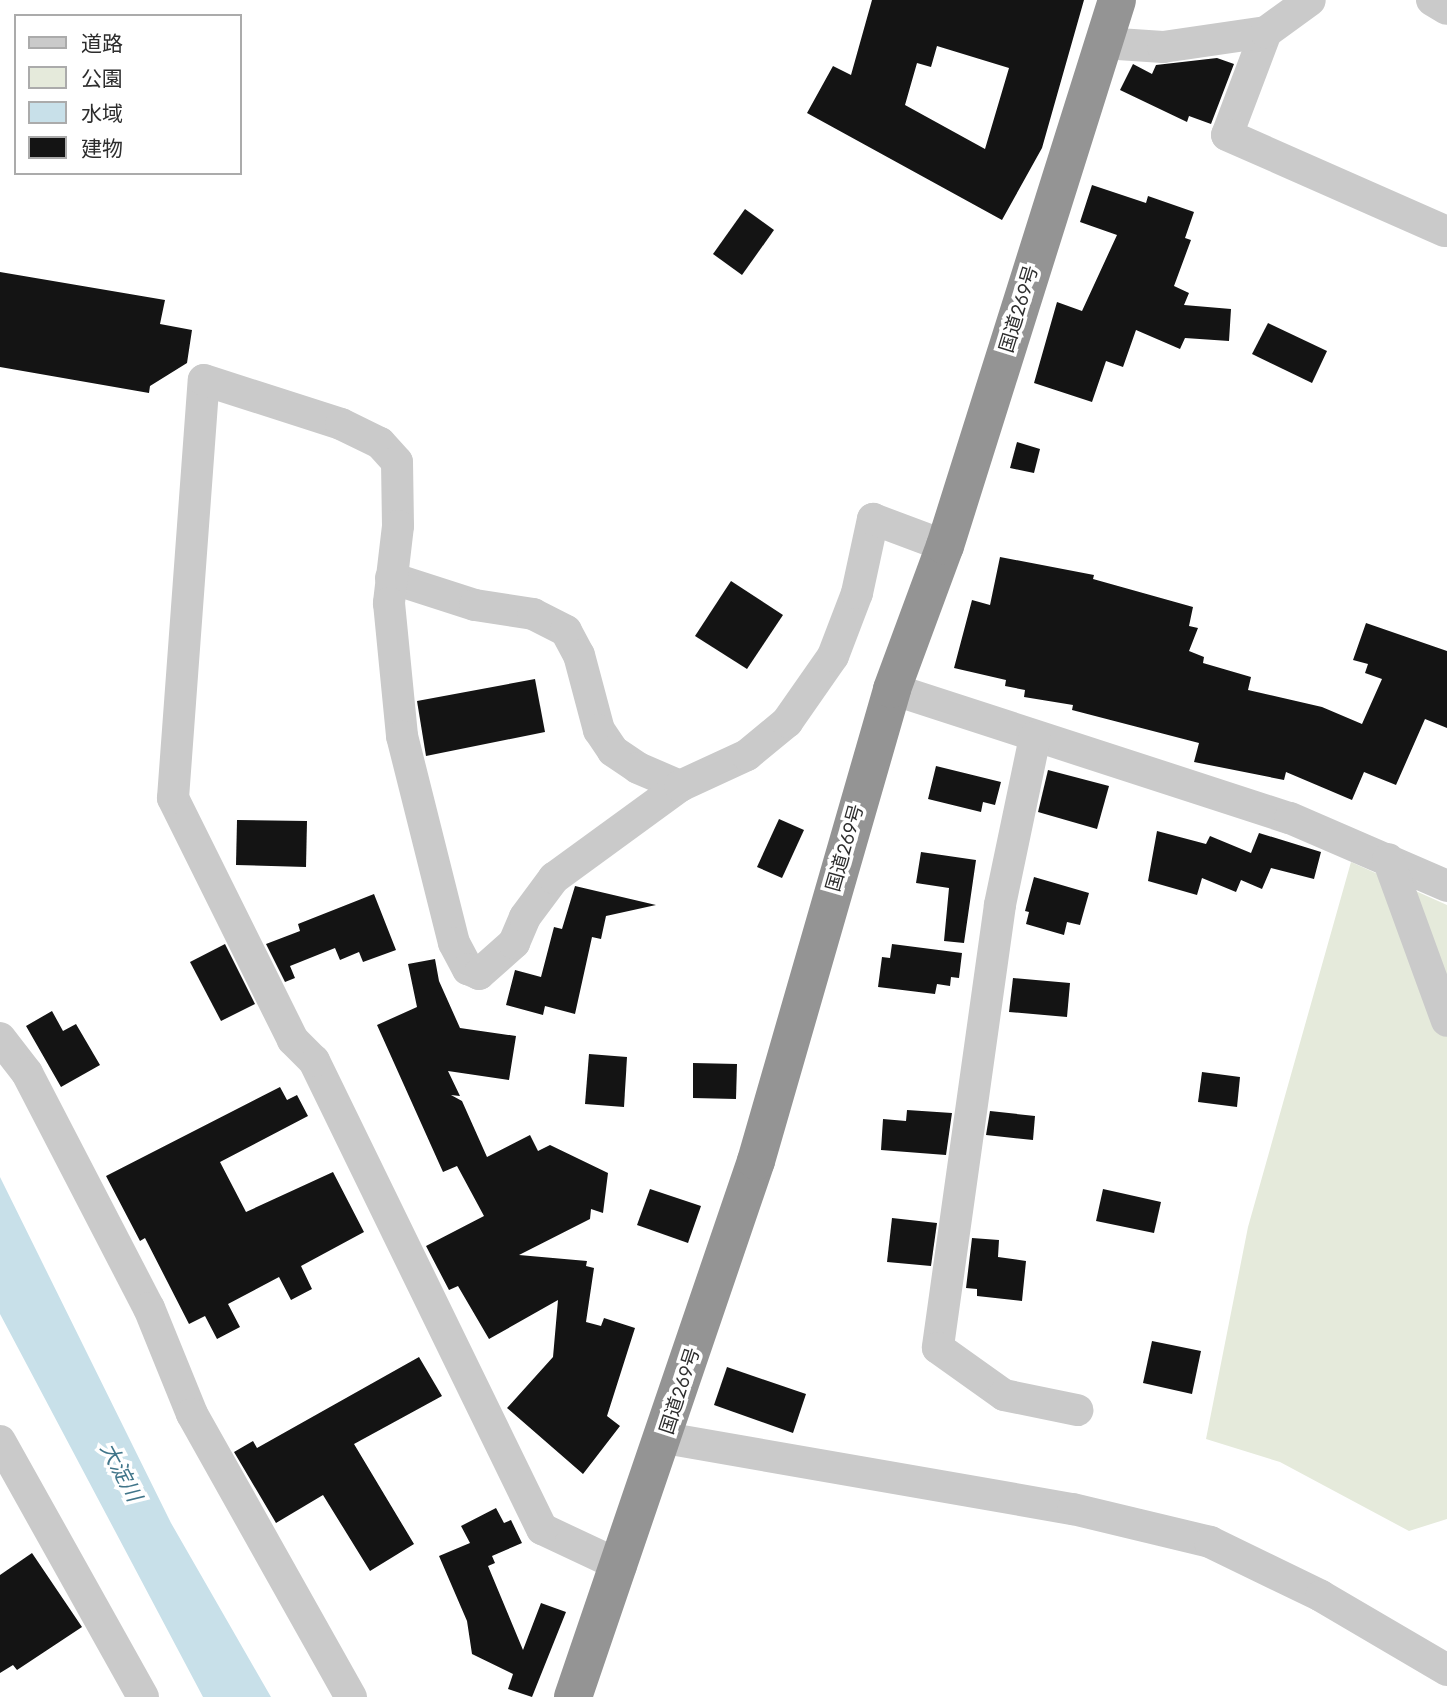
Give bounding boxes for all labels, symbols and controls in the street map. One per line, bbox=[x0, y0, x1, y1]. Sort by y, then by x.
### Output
legend bbox=[14, 14, 242, 175]
text: 道路 bbox=[81, 29, 123, 59]
text: 公園 bbox=[81, 64, 123, 94]
text: 水域 bbox=[81, 99, 123, 129]
text: 建物 bbox=[81, 134, 123, 164]
street label: 国道269号 bbox=[995, 263, 1043, 355]
street label: 国道269号 bbox=[822, 802, 868, 894]
street label: 国道269号 bbox=[655, 1345, 705, 1437]
water label: 大淀川 bbox=[95, 1438, 147, 1506]

